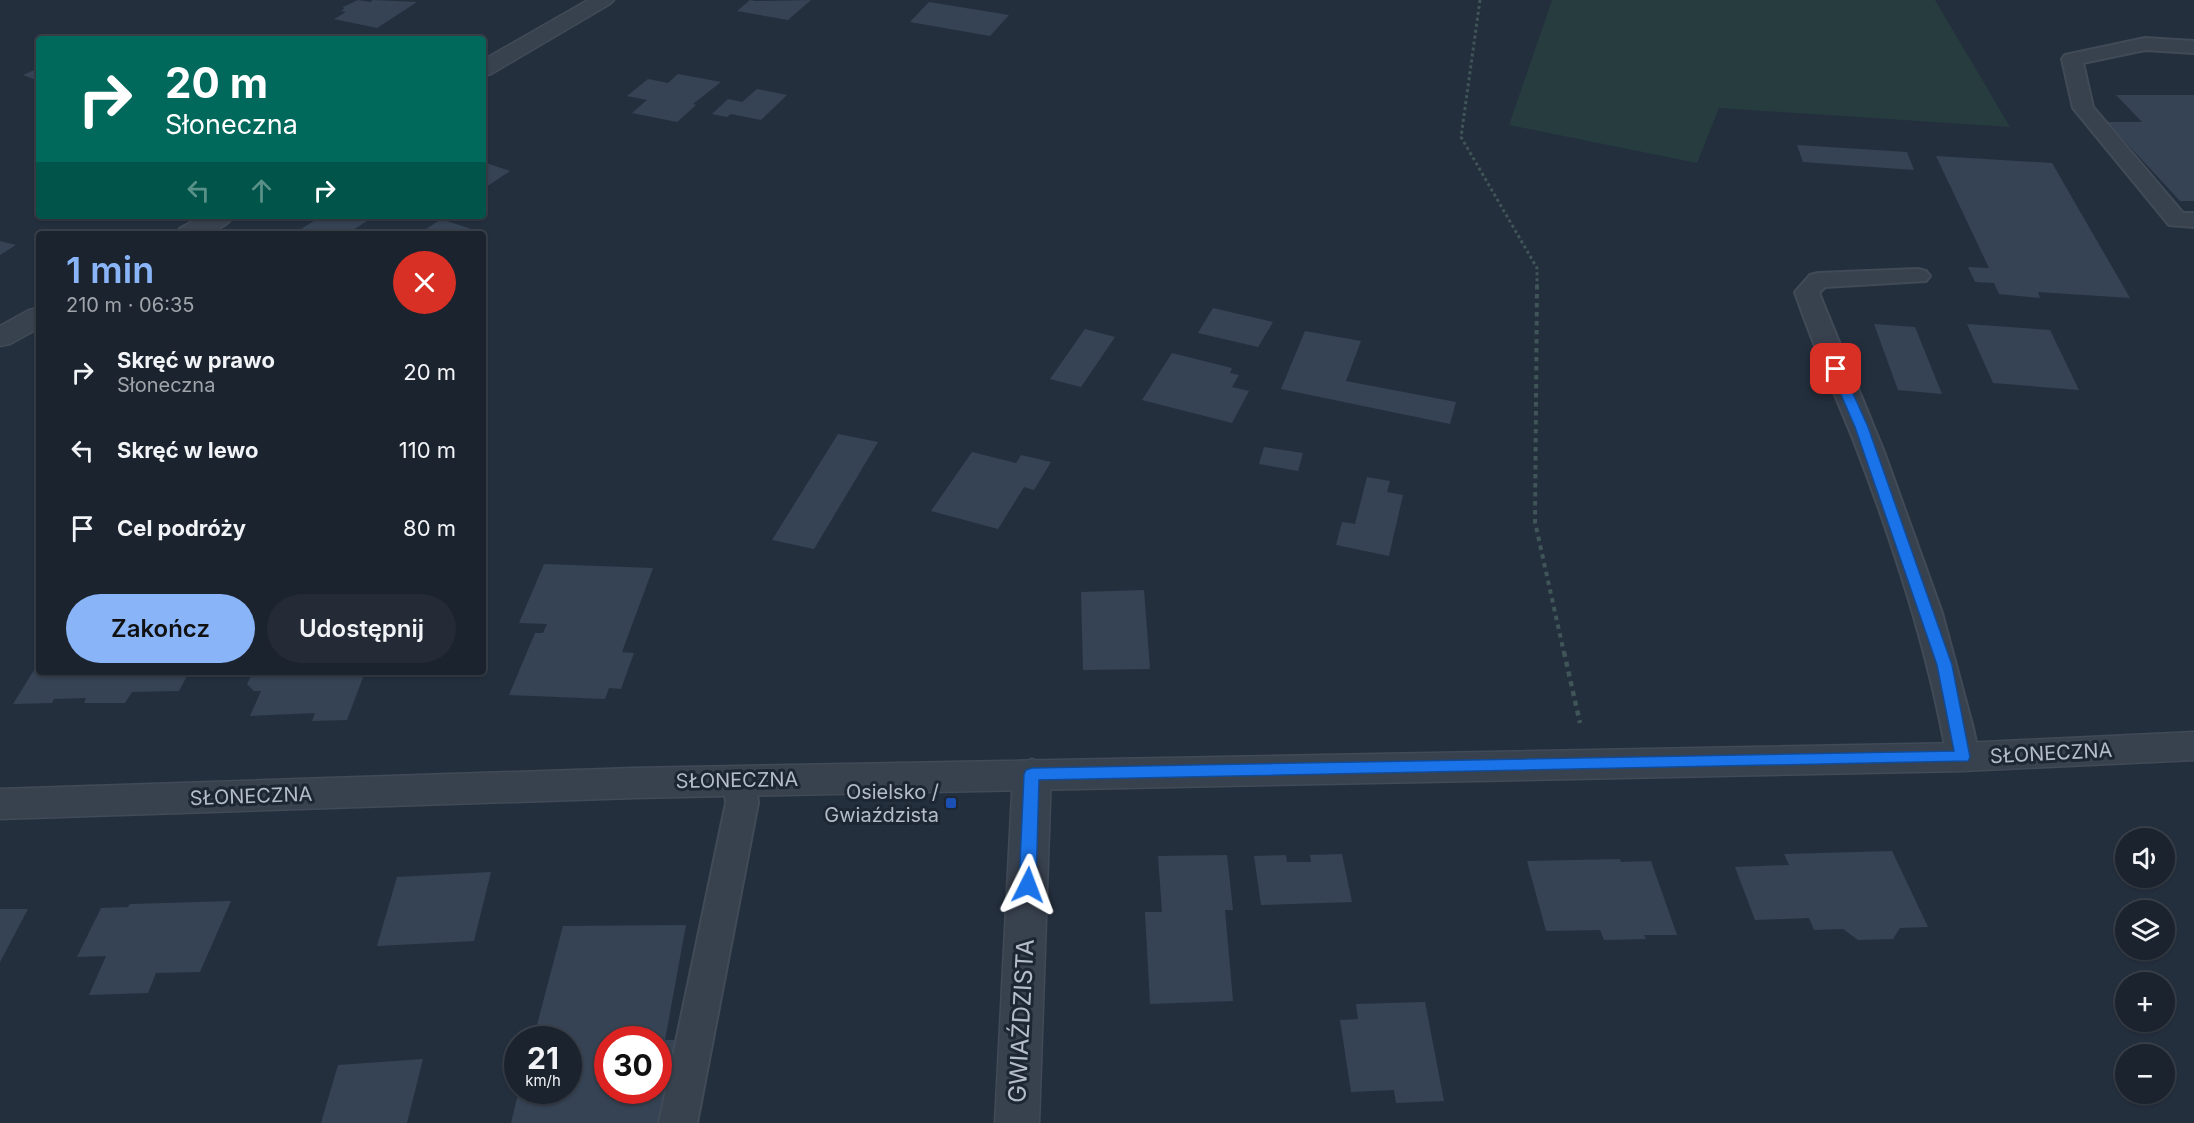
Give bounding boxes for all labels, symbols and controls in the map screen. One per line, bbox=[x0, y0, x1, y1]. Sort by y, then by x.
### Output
text: 20 m bbox=[165, 57, 268, 108]
icon: right bbox=[66, 60, 144, 138]
text: Słoneczna bbox=[165, 108, 298, 141]
icon: left bbox=[182, 174, 215, 207]
icon: ahead bbox=[245, 174, 278, 207]
icon: right bbox=[308, 174, 341, 207]
text: 1 min bbox=[66, 248, 154, 292]
button: close bbox=[393, 251, 456, 314]
text: 210 m · 06:35 bbox=[66, 293, 194, 317]
pin bbox=[1810, 343, 1861, 394]
text: Skręć w prawo bbox=[117, 347, 275, 373]
icon: arrive bbox=[1819, 352, 1852, 385]
icon: right bbox=[66, 356, 99, 389]
text: 20 m bbox=[403, 359, 456, 385]
text: Słoneczna bbox=[117, 373, 215, 397]
icon: left bbox=[66, 434, 99, 467]
text: Skręć w lewo bbox=[117, 437, 258, 463]
text: 110 m bbox=[399, 437, 456, 463]
icon: arrive bbox=[66, 512, 99, 545]
text: Cel podróży bbox=[117, 515, 246, 541]
text: 80 m bbox=[403, 515, 456, 541]
button: Zakończ bbox=[66, 594, 255, 663]
button: Udostępnij bbox=[267, 594, 456, 663]
street label: SŁONECZNA bbox=[1989, 738, 2113, 768]
street label: SŁONECZNA bbox=[675, 767, 799, 793]
place label: Osielsko / Gwiaździsta bbox=[824, 780, 939, 827]
street label: SŁONECZNA bbox=[189, 782, 313, 810]
marker: Osielsko / Gwiaździsta bbox=[944, 796, 958, 810]
map controls bbox=[2115, 828, 2175, 1104]
button: sound bbox=[2115, 828, 2175, 888]
position arrow bbox=[996, 853, 1060, 917]
button: layers bbox=[2115, 900, 2175, 960]
street label: GWIAŹDZISTA bbox=[1001, 938, 1040, 1104]
button: + bbox=[2115, 972, 2175, 1032]
speed limit sign: 30 bbox=[594, 1026, 672, 1104]
text: 21 bbox=[527, 1040, 559, 1076]
button: − bbox=[2115, 1044, 2175, 1104]
text: km/h bbox=[525, 1071, 561, 1090]

